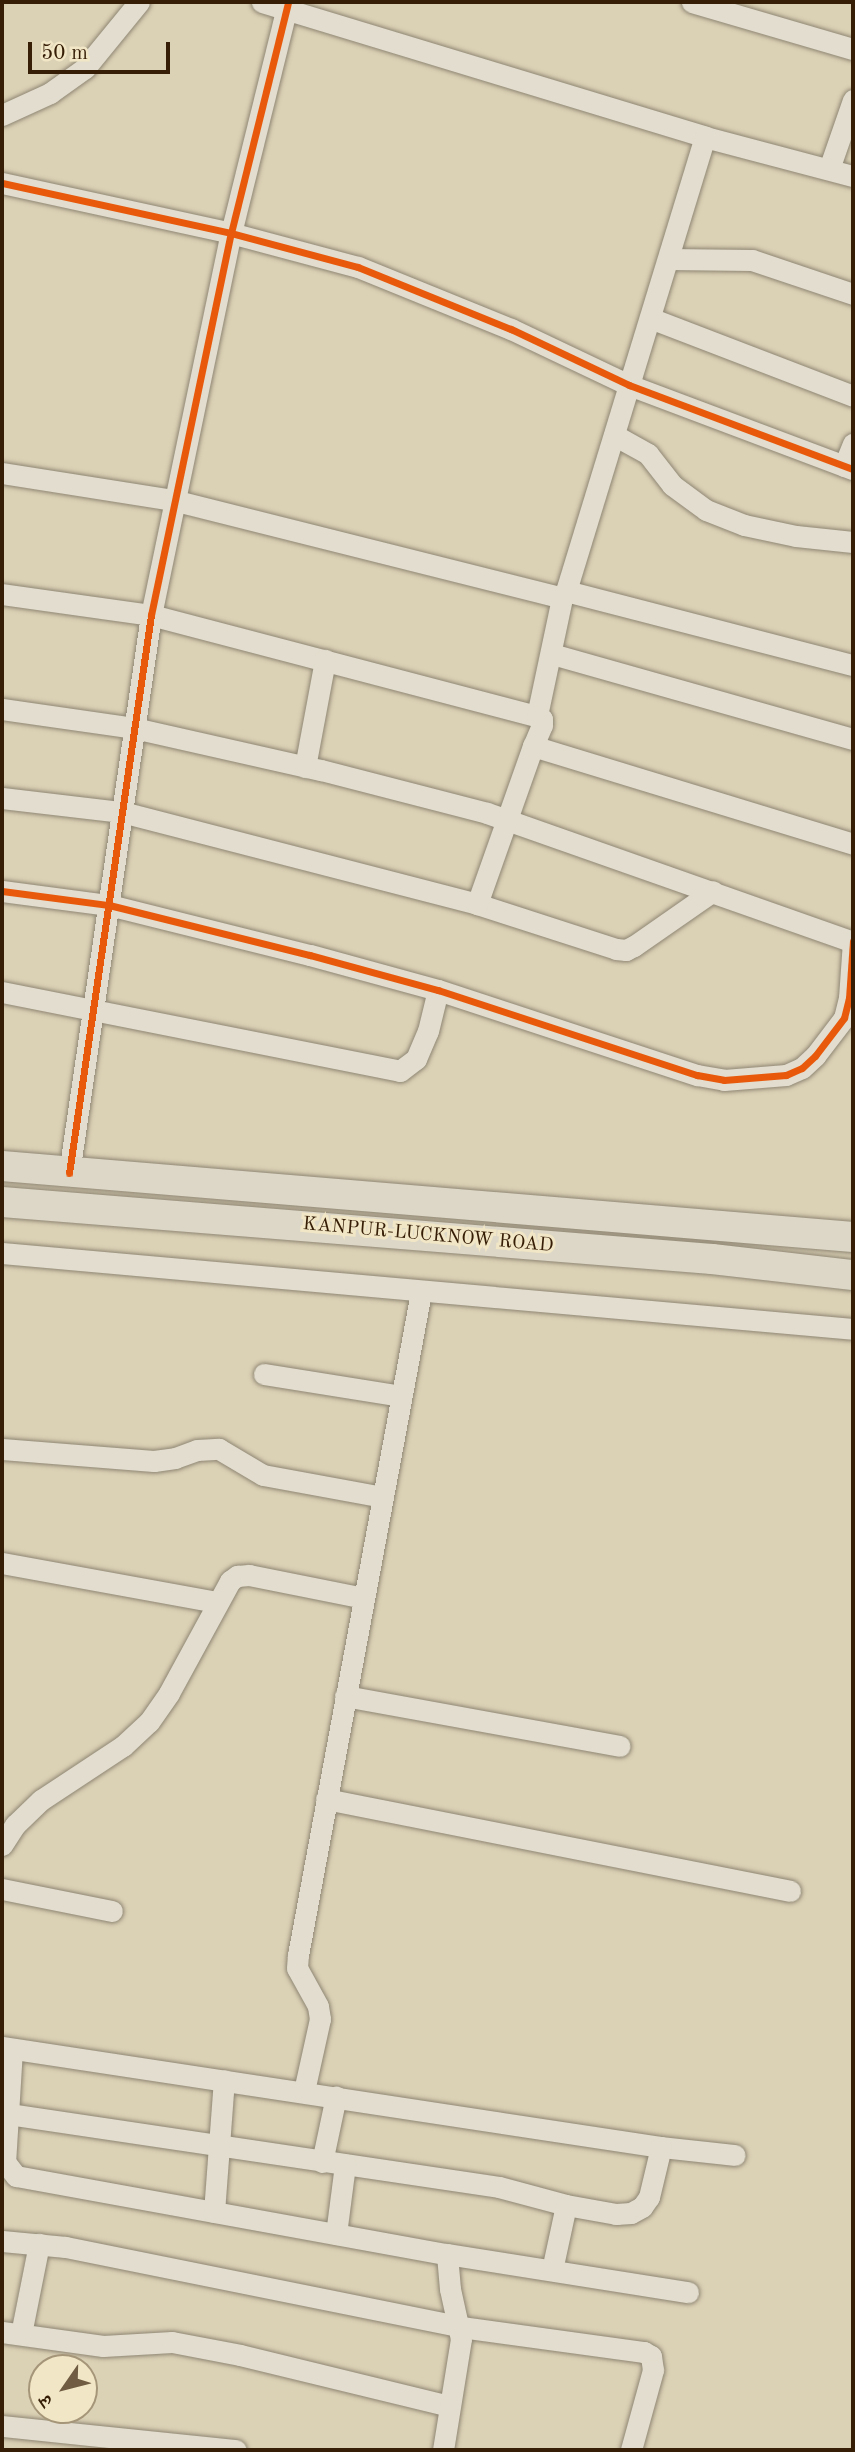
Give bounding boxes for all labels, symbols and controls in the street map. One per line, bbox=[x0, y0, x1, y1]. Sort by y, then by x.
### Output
scale bar bbox=[32, 28, 173, 72]
text: 50 m bbox=[41, 43, 88, 64]
street label: KANPUR-LUCKNOW ROAD bbox=[302, 1214, 554, 1258]
north arrow bbox=[28, 2354, 98, 2424]
text: उ bbox=[36, 2391, 58, 2410]

